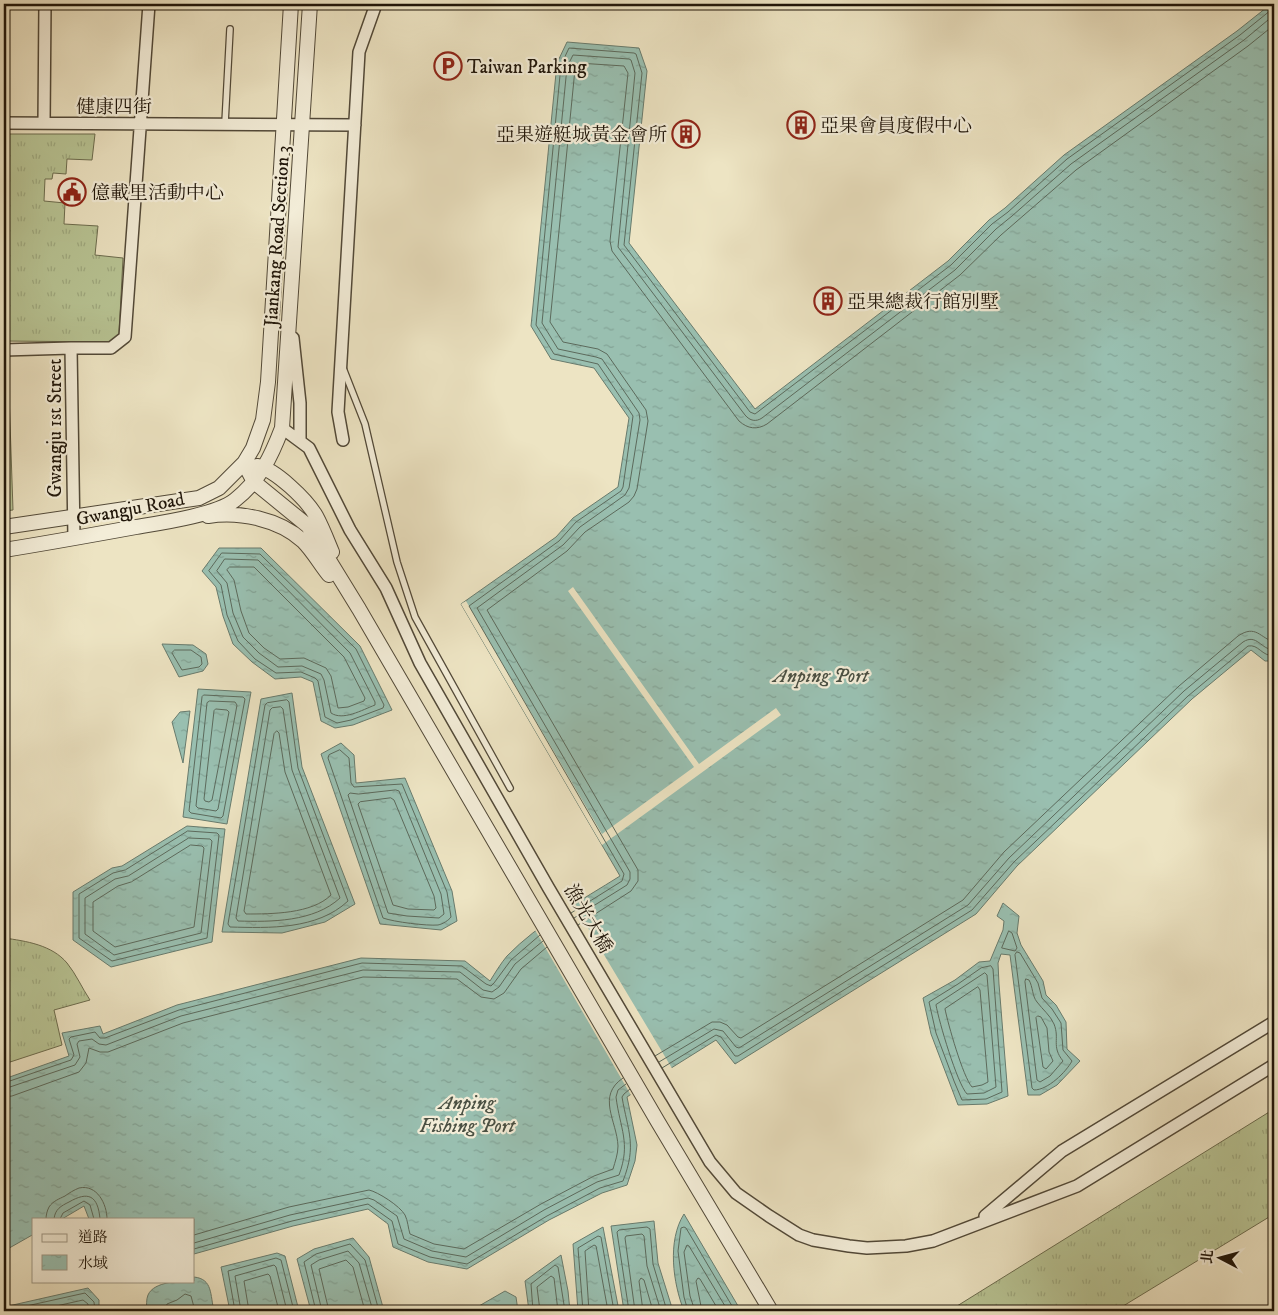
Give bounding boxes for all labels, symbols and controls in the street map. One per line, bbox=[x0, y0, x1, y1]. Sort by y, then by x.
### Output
parking icon: Taiwan Parking bbox=[433, 51, 463, 81]
place label: Taiwan Parking bbox=[467, 56, 587, 79]
street label: 健康四街 bbox=[76, 96, 152, 119]
building icon: 亞果會員度假中心 bbox=[786, 110, 816, 140]
place label: 亞果會員度假中心 bbox=[820, 115, 972, 138]
building icon: 亞果遊艇城黃金會所 bbox=[671, 119, 701, 149]
place label: 亞果遊艇城黃金會所 bbox=[496, 124, 667, 147]
street label: Jiankang Road Section 3 bbox=[260, 145, 295, 329]
public building icon: 億載里活動中心 bbox=[57, 177, 87, 207]
place label: 億載里活動中心 bbox=[91, 182, 224, 205]
building icon: 亞果總裁行館別墅 bbox=[813, 286, 843, 316]
place label: 亞果總裁行館別墅 bbox=[847, 291, 999, 314]
street label: Gwangju 1st Street bbox=[44, 359, 67, 497]
street label: Gwangju Road bbox=[74, 488, 187, 531]
water label: Anping Port bbox=[772, 664, 870, 689]
street label: 漁光大橋 bbox=[559, 880, 617, 957]
water label: Anping Fishing Port bbox=[419, 1091, 517, 1139]
legend bbox=[32, 1218, 195, 1282]
text: 道路 bbox=[78, 1228, 108, 1247]
north arrow bbox=[1196, 1232, 1246, 1282]
text: 北 bbox=[1198, 1249, 1218, 1265]
text: 水域 bbox=[78, 1254, 108, 1273]

